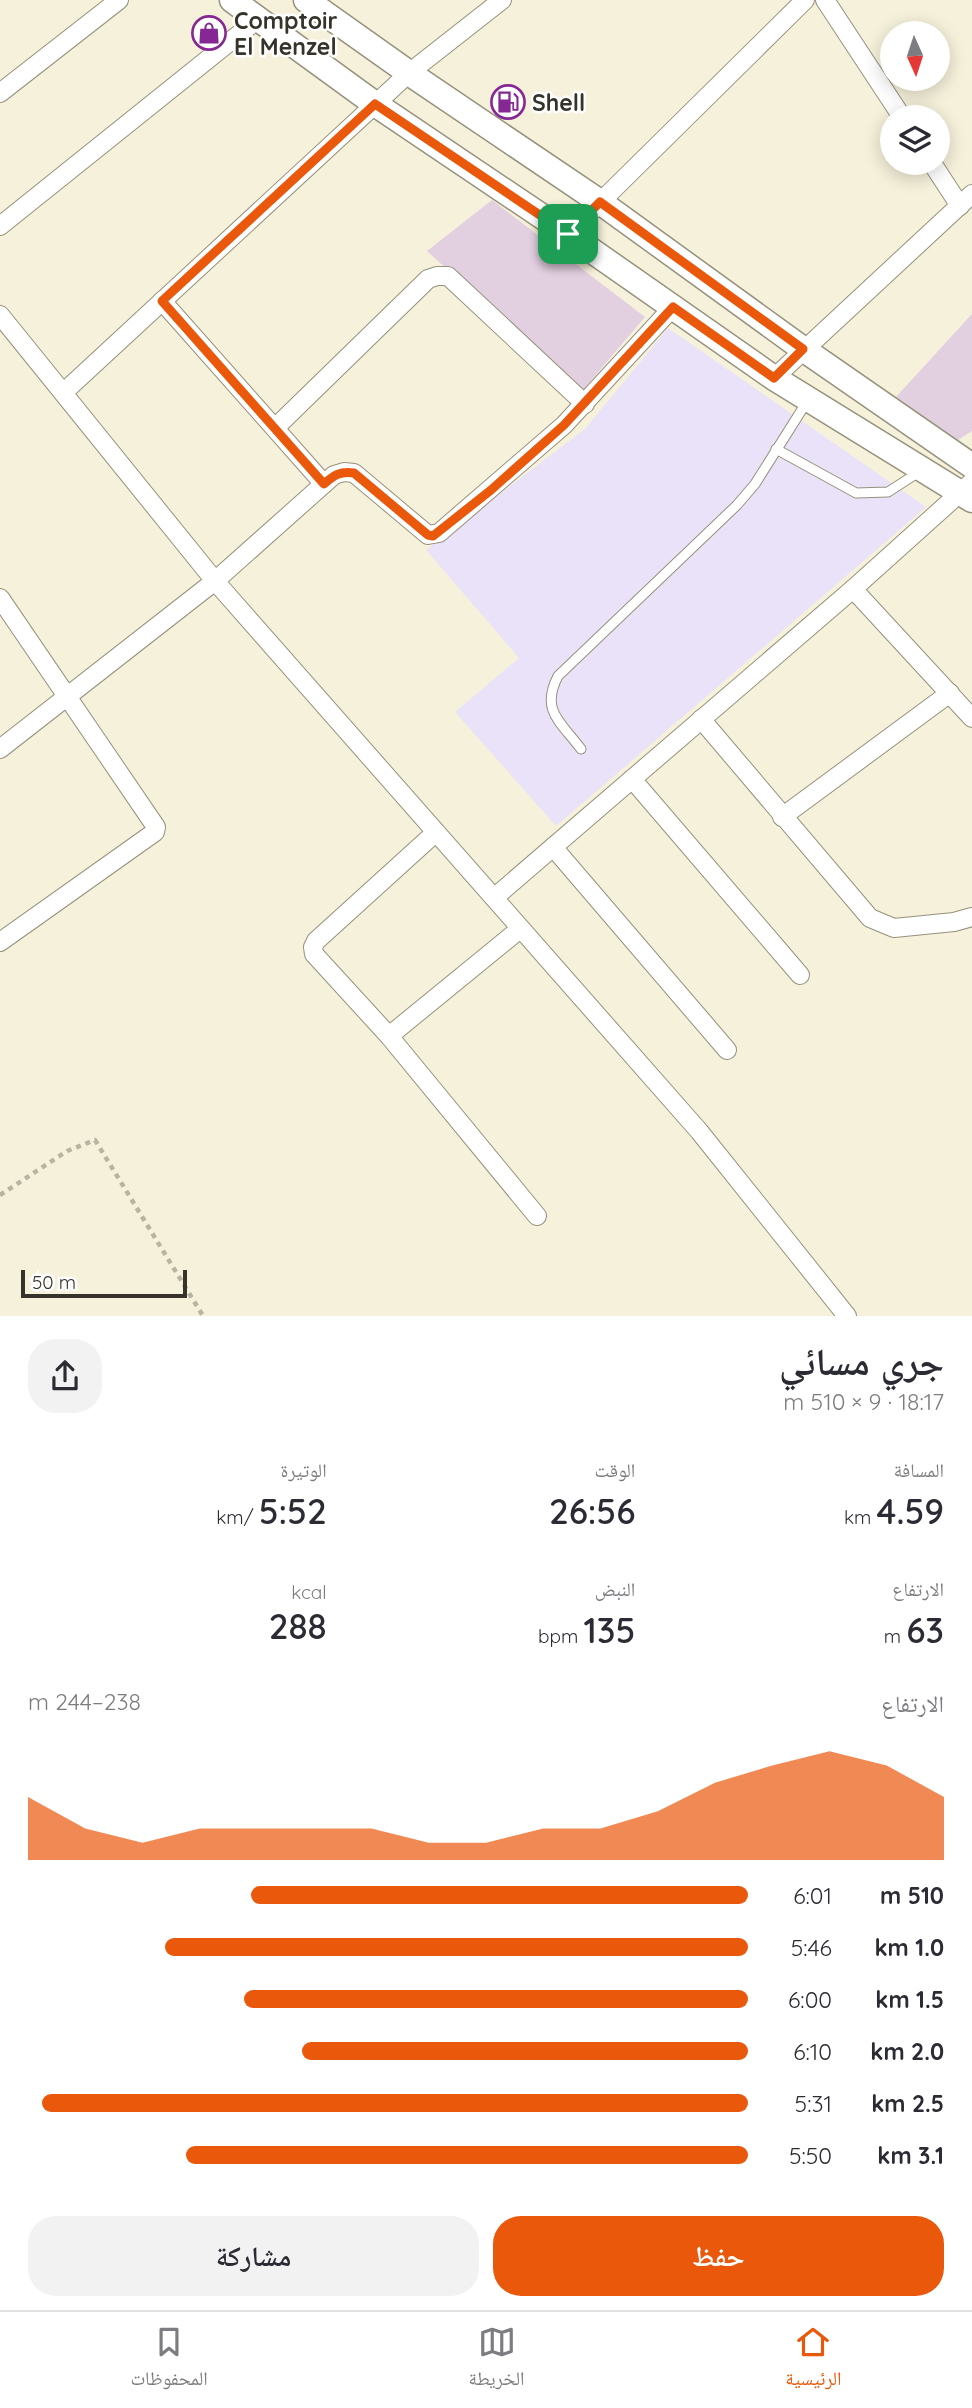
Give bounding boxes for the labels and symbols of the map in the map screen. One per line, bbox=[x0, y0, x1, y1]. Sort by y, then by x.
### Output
place label: Comptoir El Menzel bbox=[234, 6, 337, 61]
shop icon: Comptoir El Menzel bbox=[190, 14, 228, 52]
north arrow bbox=[880, 21, 950, 91]
fuel station icon: Shell bbox=[489, 83, 527, 121]
place label: Shell bbox=[532, 88, 585, 117]
pin bbox=[538, 204, 598, 264]
scale bar bbox=[21, 1267, 187, 1299]

